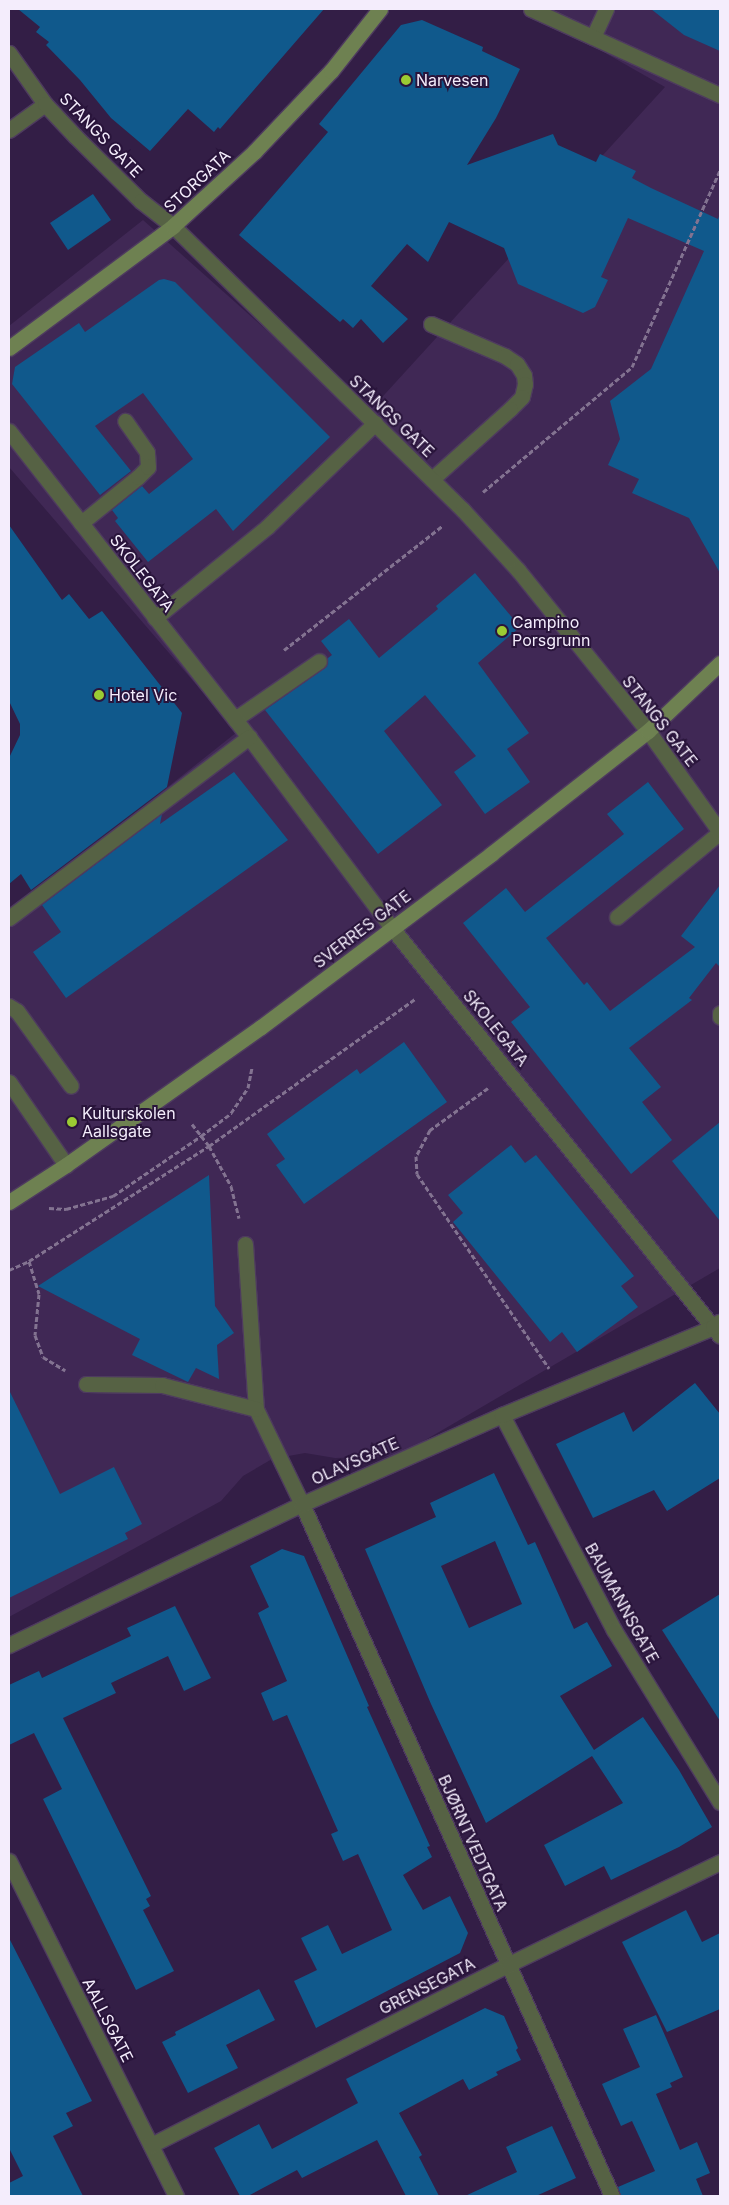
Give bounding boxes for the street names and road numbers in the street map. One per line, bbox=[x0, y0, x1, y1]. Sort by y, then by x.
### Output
street label: STANGS GATE bbox=[56, 89, 146, 181]
street label: STORGATA bbox=[160, 145, 234, 217]
street label: STANGS GATE bbox=[346, 371, 438, 461]
street label: SKOLEGATA bbox=[106, 531, 178, 615]
street label: STANGS GATE bbox=[619, 672, 701, 770]
street label: SVERRES GATE bbox=[309, 886, 415, 972]
street label: SKOLEGATA bbox=[459, 986, 533, 1070]
street label: OLAVSGATE bbox=[308, 1433, 402, 1489]
street label: BAUMANNSGATE bbox=[581, 1540, 663, 1666]
street label: BJØRNTVEDTGATA bbox=[434, 1772, 512, 1914]
street label: GRENSEGATA bbox=[376, 1954, 478, 2018]
street label: AALLSGATE bbox=[79, 1975, 137, 2065]

